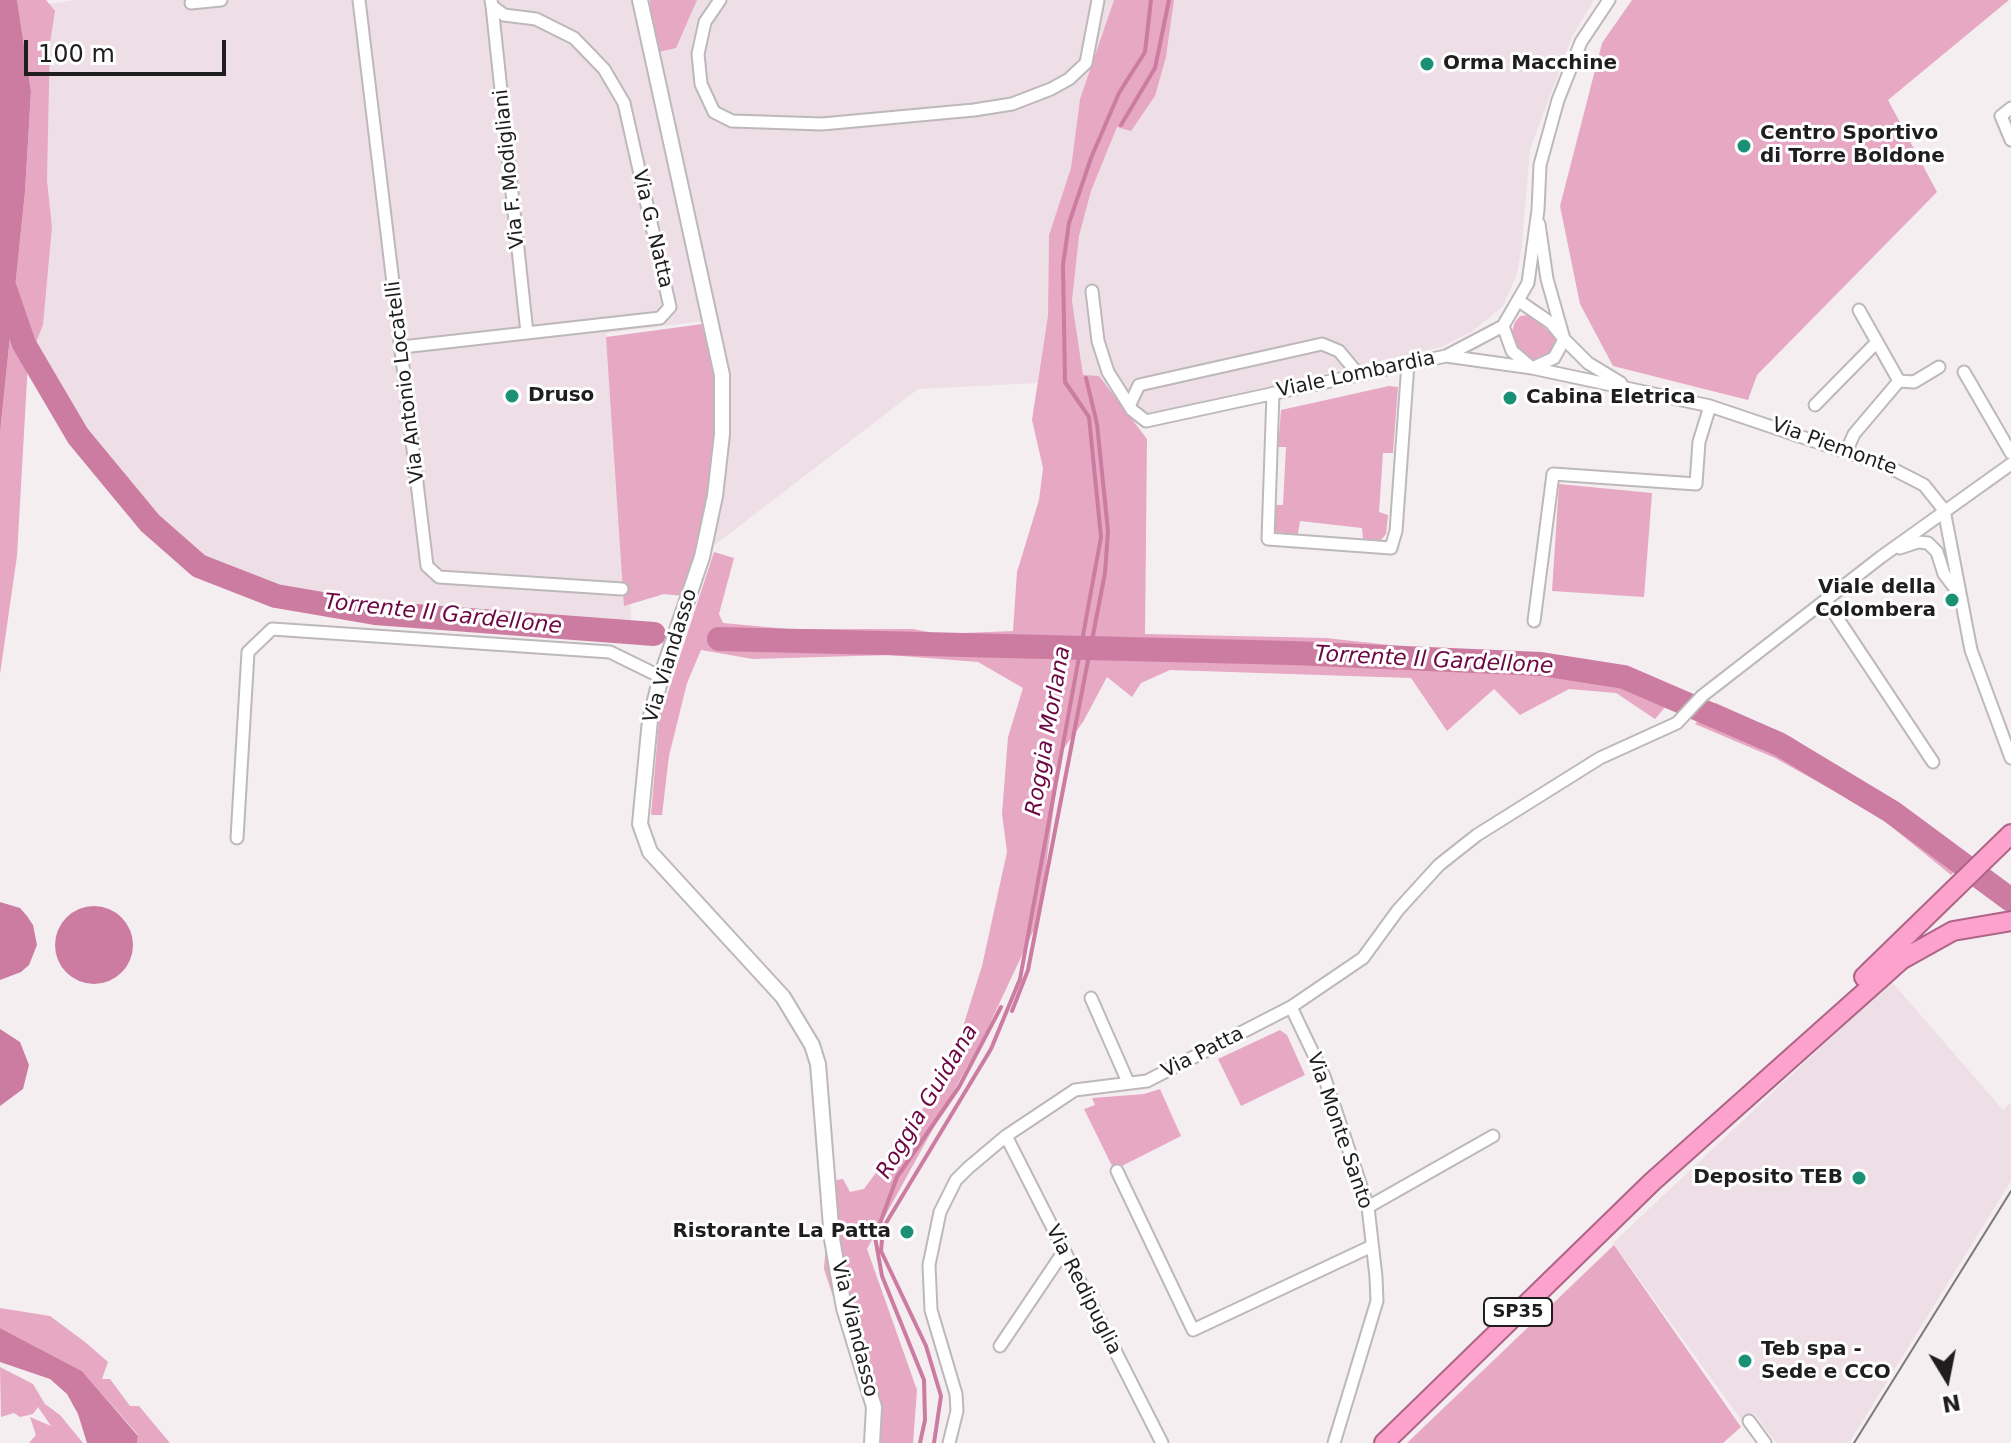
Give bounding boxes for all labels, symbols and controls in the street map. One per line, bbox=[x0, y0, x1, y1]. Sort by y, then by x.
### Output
scale bar bbox=[28, 24, 230, 74]
text: 100 m bbox=[38, 40, 115, 68]
place label: Orma Macchine bbox=[1443, 52, 1617, 76]
marker: Orma Macchine bbox=[1418, 55, 1436, 73]
street label: Via F. Modigliani bbox=[490, 88, 530, 250]
place label: Centro Sportivo di Torre Boldone bbox=[1760, 122, 1945, 169]
marker: Centro Sportivo di Torre Boldone bbox=[1735, 137, 1753, 155]
street label: Via G. Natta bbox=[627, 167, 677, 291]
street label: Via Antonio Locatelli bbox=[382, 279, 430, 485]
street label: Viale Lombardia bbox=[1275, 347, 1437, 403]
place label: Druso bbox=[528, 384, 594, 408]
place label: Cabina Eletrica bbox=[1526, 386, 1696, 410]
marker: Druso bbox=[503, 387, 521, 405]
marker: Cabina Eletrica bbox=[1501, 389, 1519, 407]
street label: Via Piemonte bbox=[1768, 413, 1900, 481]
place label: Viale della Colombera bbox=[1815, 576, 1936, 623]
street label: Via Viandasso bbox=[639, 586, 703, 726]
water label: Torrente Il Gardellone bbox=[323, 589, 563, 641]
marker: Viale della Colombera bbox=[1943, 591, 1961, 609]
water label: Torrente Il Gardellone bbox=[1314, 642, 1554, 680]
water label: Roggia Morlana bbox=[1021, 644, 1077, 818]
water label: Roggia Guidana bbox=[872, 1020, 984, 1184]
street label: Via Patta bbox=[1158, 1022, 1248, 1084]
street label: Via Monte Santo bbox=[1301, 1050, 1377, 1212]
place label: Deposito TEB bbox=[1693, 1166, 1843, 1190]
marker: Deposito TEB bbox=[1850, 1169, 1868, 1187]
place label: Ristorante La Patta bbox=[672, 1220, 891, 1244]
street label: Via Redipuglia bbox=[1040, 1221, 1126, 1359]
marker: Ristorante La Patta bbox=[898, 1223, 916, 1241]
street label: Via Viandasso bbox=[826, 1259, 882, 1399]
road number: SP35 bbox=[1484, 1298, 1552, 1326]
place label: Teb spa - Sede e CCO bbox=[1761, 1338, 1891, 1385]
north arrow bbox=[1907, 1339, 1987, 1419]
marker: Teb spa - Sede e CCO bbox=[1736, 1352, 1754, 1370]
text: N bbox=[1940, 1389, 1963, 1417]

